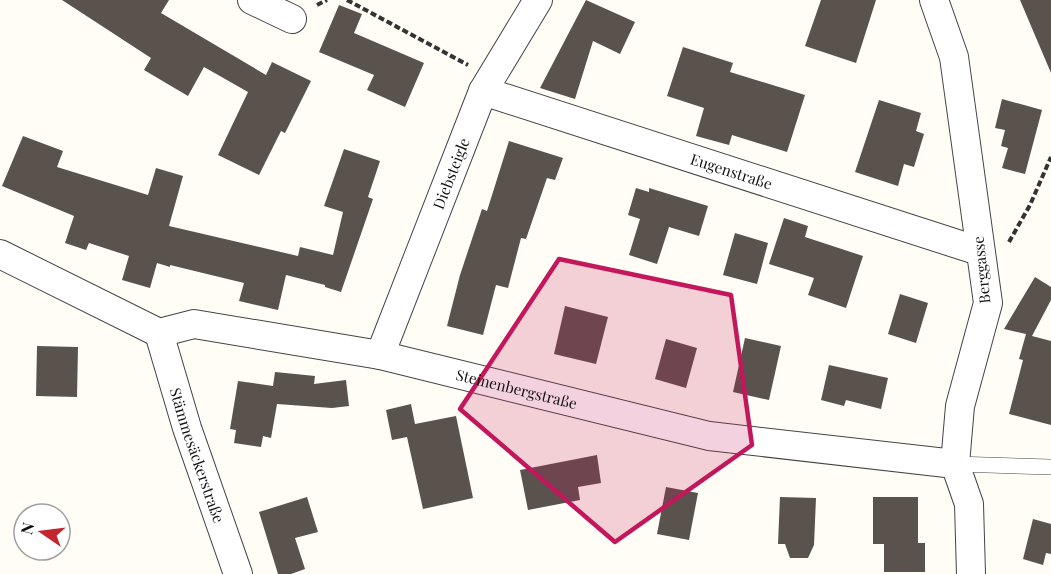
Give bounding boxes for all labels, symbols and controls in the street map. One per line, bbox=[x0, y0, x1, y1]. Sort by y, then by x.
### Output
street label: Diebsteigle bbox=[428, 135, 474, 212]
street label: Eugenstraße bbox=[688, 149, 775, 194]
street label: Berggasse bbox=[968, 235, 994, 305]
street label: Steinenbergstraße bbox=[454, 364, 579, 413]
street label: Stämmesäckerstraße bbox=[166, 385, 229, 525]
north arrow bbox=[12, 502, 72, 562]
text: N bbox=[15, 520, 39, 536]

